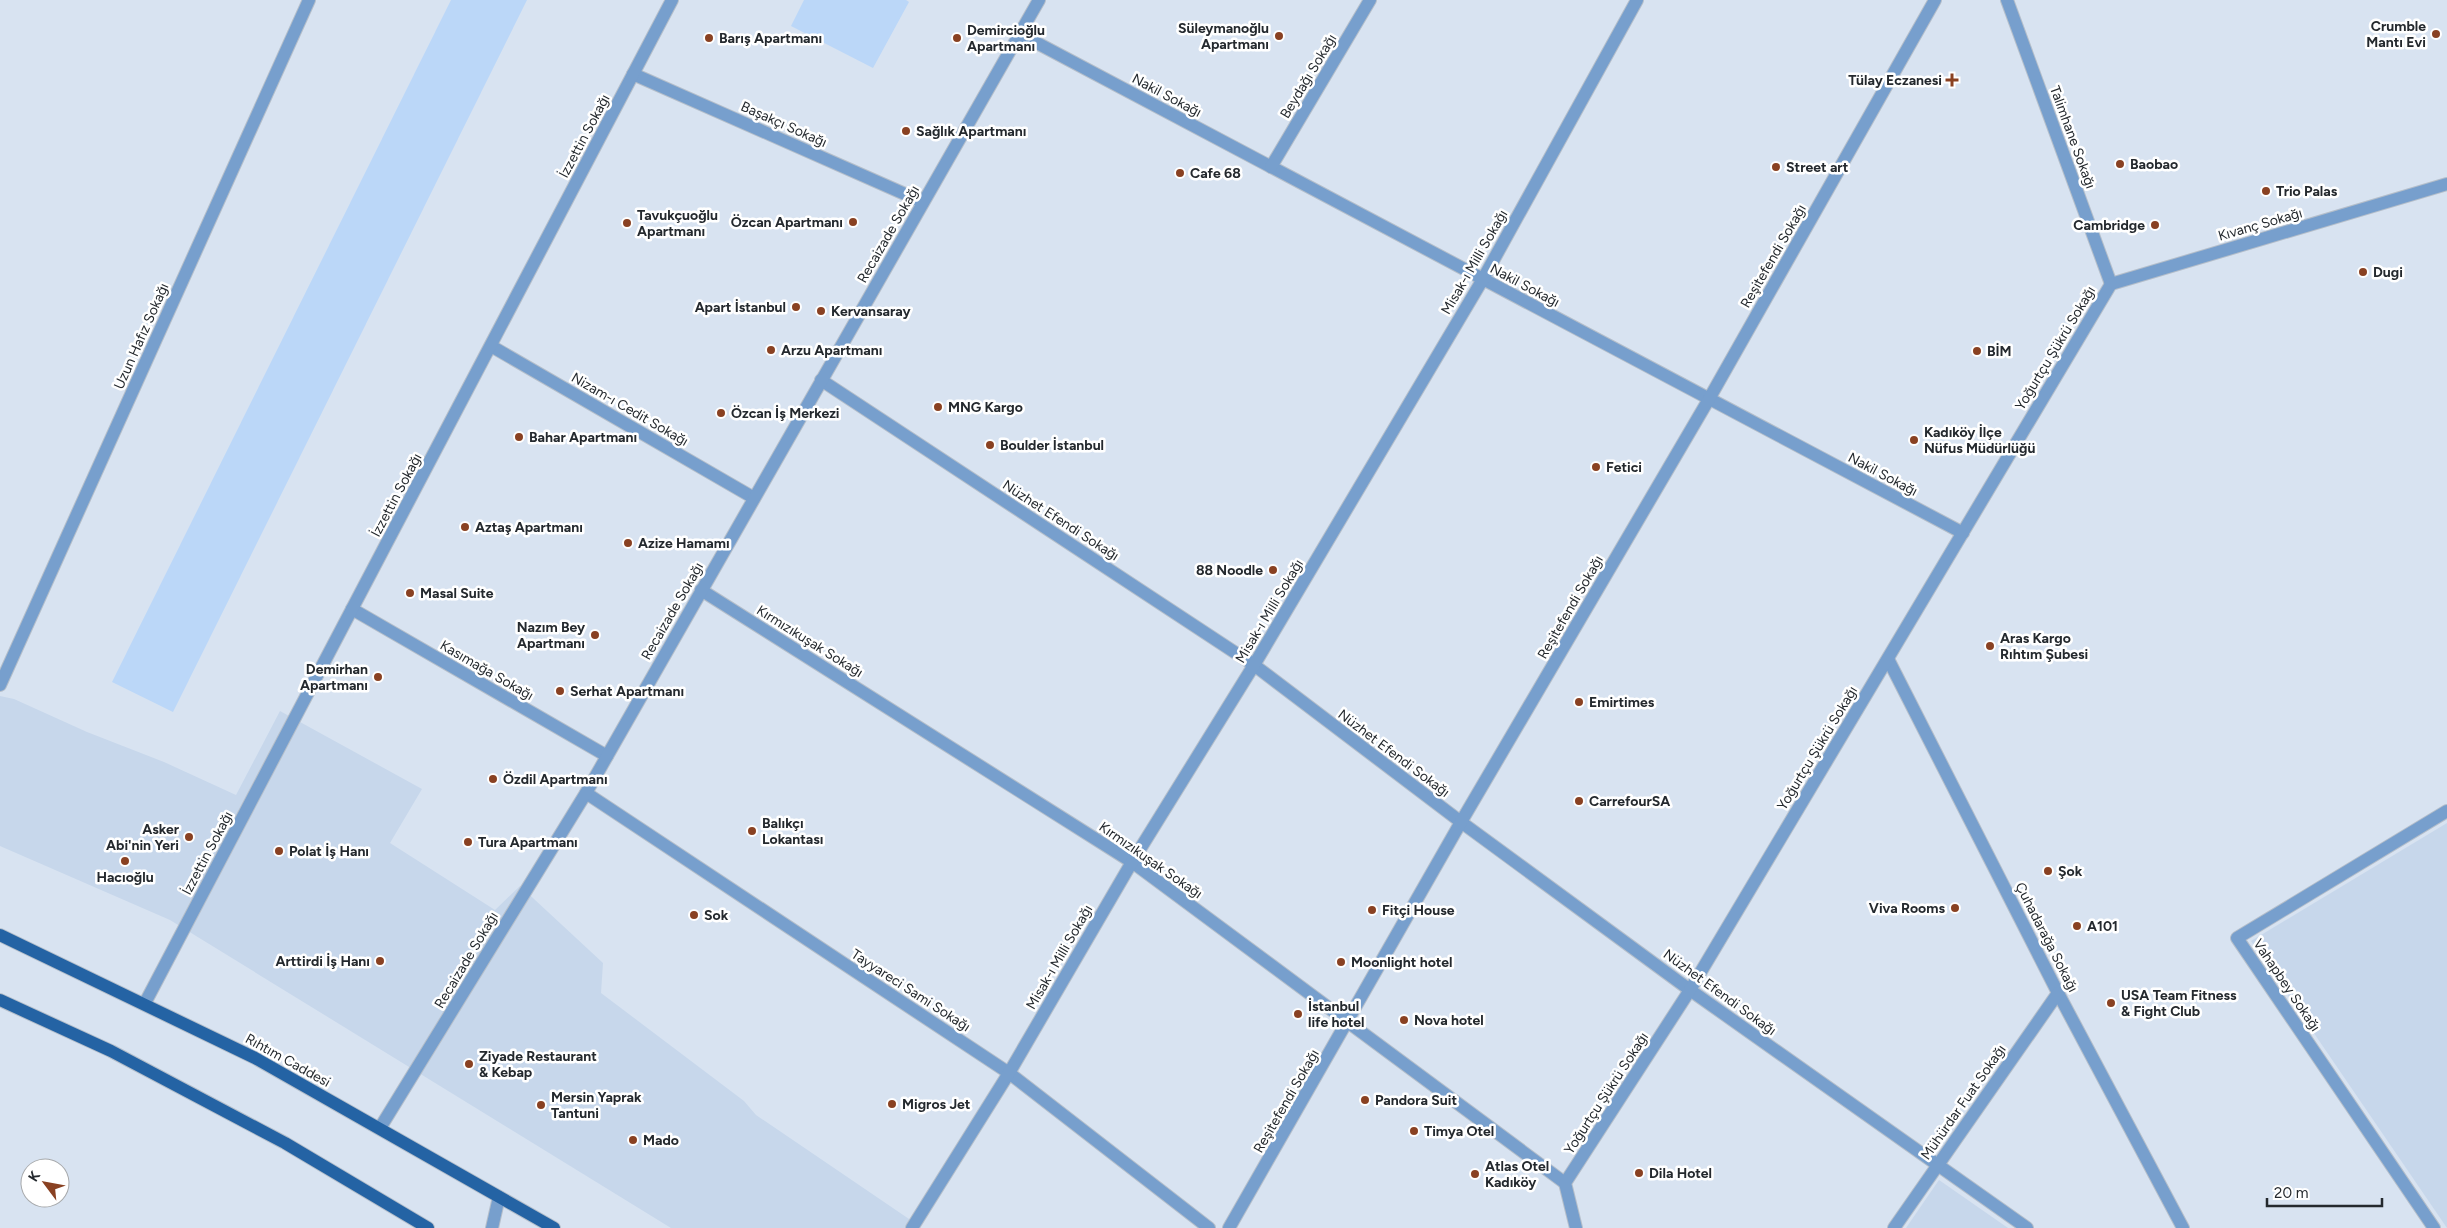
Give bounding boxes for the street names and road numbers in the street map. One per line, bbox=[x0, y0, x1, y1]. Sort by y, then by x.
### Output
street label: Beydağı Sokağı bbox=[1277, 31, 1340, 122]
street label: Nakil Sokağı bbox=[1129, 70, 1205, 121]
street label: Talimhane Sokağı bbox=[2046, 83, 2099, 191]
street label: İzzettin Sokağı bbox=[555, 92, 614, 181]
street label: Başakçı Sokağı bbox=[738, 98, 829, 151]
street label: Recaizade Sokağı bbox=[854, 183, 923, 286]
street label: Reşitefendi Sokağı bbox=[1737, 202, 1810, 311]
street label: Kıvanç Sokağı bbox=[2216, 204, 2304, 245]
street label: Misak-ı Milli Sokağı bbox=[1438, 207, 1511, 318]
street label: Nakil Sokağı bbox=[1487, 260, 1563, 311]
street label: Uzun Hafız Sokağı bbox=[110, 281, 172, 392]
street label: Yoğurtçu Şükrü Sokağı bbox=[2012, 283, 2099, 413]
street label: Nizam-ı Cedit Sokağı bbox=[568, 369, 691, 450]
street label: Nakil Sokağı bbox=[1845, 449, 1921, 500]
street label: İzzettin Sokağı bbox=[367, 451, 426, 540]
street label: Nüzhet Efendi Sokağı bbox=[999, 476, 1122, 564]
street label: Reşitefendi Sokağı bbox=[1534, 553, 1607, 662]
street label: Misak-ı Milli Sokağı bbox=[1232, 556, 1307, 666]
street label: Recaizade Sokağı bbox=[638, 560, 707, 663]
street label: Kırmızıkuşak Sokağı bbox=[753, 602, 866, 681]
street label: Kasımağa Sokağı bbox=[437, 637, 537, 704]
street label: Yoğurtçu Şükrü Sokağı bbox=[1774, 683, 1861, 813]
street label: Nüzhet Efendi Sokağı bbox=[1334, 706, 1453, 801]
street label: İzzettin Sokağı bbox=[178, 809, 237, 898]
street label: Kırmızıkuşak Sokağı bbox=[1096, 818, 1206, 902]
street label: Çuhadarağa Sokağı bbox=[2012, 880, 2082, 995]
street label: Misak-ı Milli Sokağı bbox=[1023, 902, 1096, 1013]
street label: Recaizade Sokağı bbox=[431, 909, 502, 1012]
street label: Vahapbey Sokağı bbox=[2249, 936, 2324, 1035]
street label: Tayyareci Sami Sokağı bbox=[848, 946, 973, 1035]
street label: Nüzhet Efendi Sokağı bbox=[1660, 946, 1780, 1039]
street label: Yoğurtçu Şükrü Sokağı bbox=[1561, 1029, 1652, 1157]
street label: Rıhtım Caddesi bbox=[242, 1030, 333, 1091]
street label: Mühürdar Fuat Sokağı bbox=[1917, 1041, 2010, 1163]
street label: Reşitefendi Sokağı bbox=[1250, 1047, 1323, 1156]

